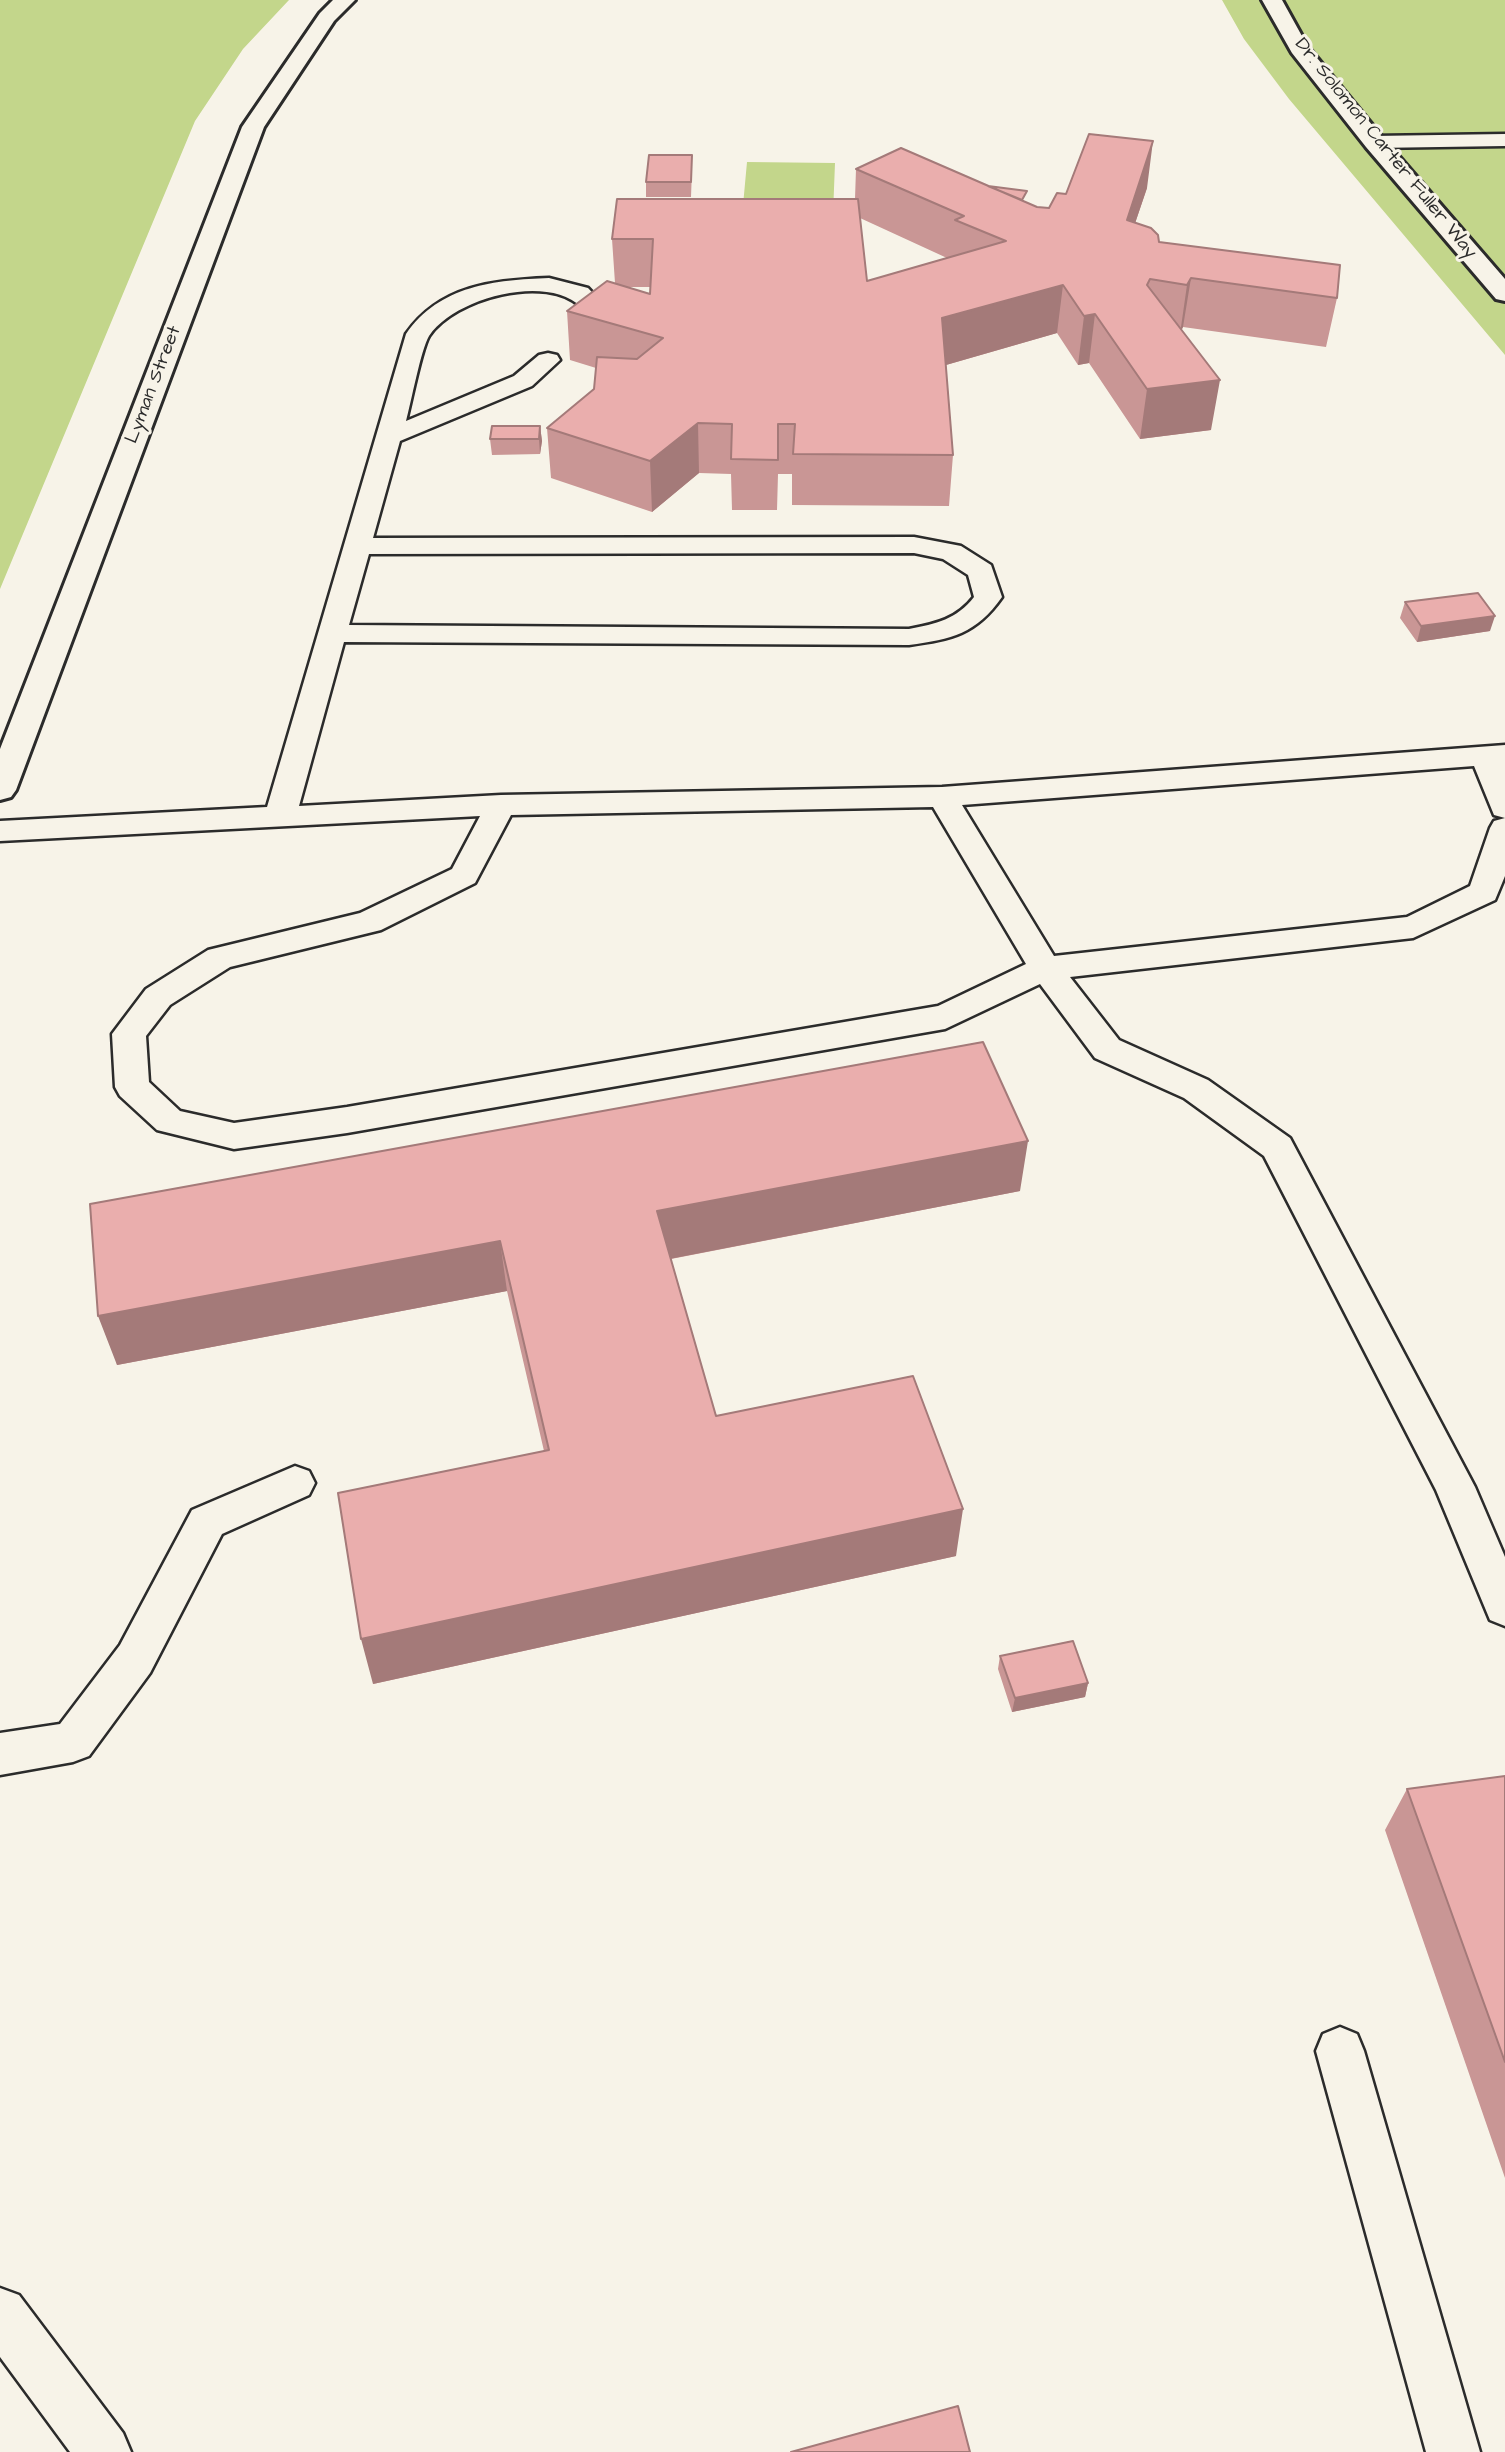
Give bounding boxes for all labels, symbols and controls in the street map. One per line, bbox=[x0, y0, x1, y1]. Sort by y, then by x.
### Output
street label: Dr. Solomon Carter Fuller Way bbox=[1289, 34, 1481, 264]
street label: Lyman Street bbox=[121, 323, 187, 447]

